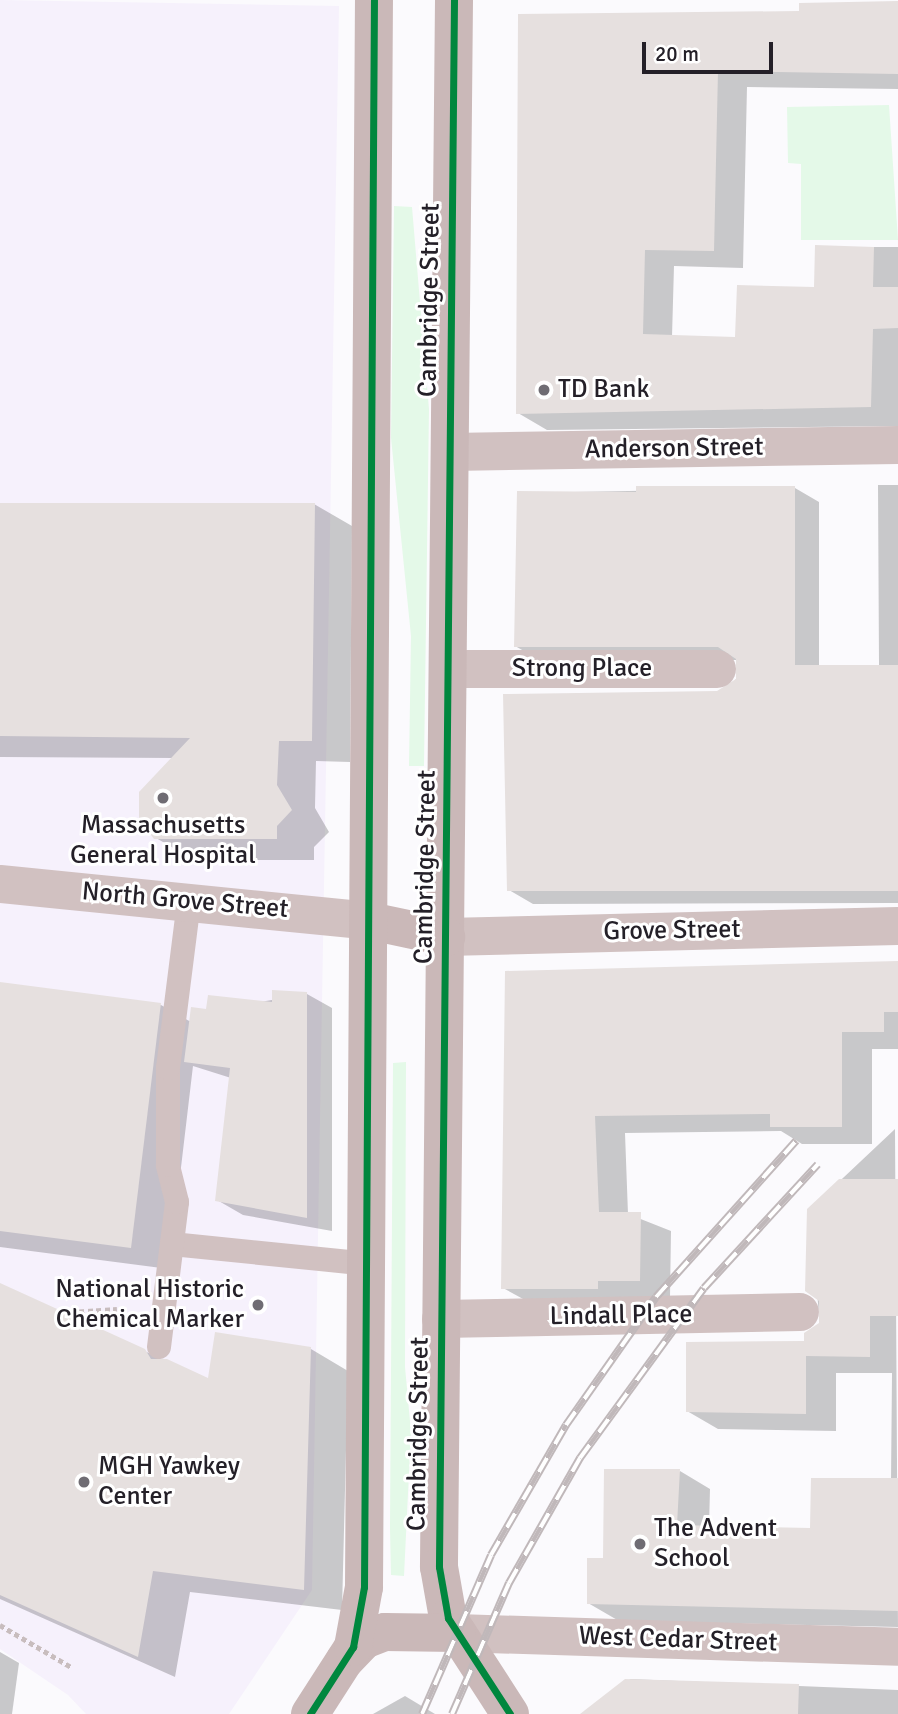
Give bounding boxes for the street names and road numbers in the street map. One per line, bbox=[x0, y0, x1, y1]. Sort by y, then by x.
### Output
street label: Cambridge Street bbox=[413, 203, 447, 397]
street label: Anderson Street bbox=[584, 432, 764, 466]
street label: Strong Place bbox=[512, 653, 652, 685]
street label: Cambridge Street bbox=[409, 770, 443, 964]
street label: North Grove Street bbox=[80, 876, 290, 926]
street label: Grove Street bbox=[603, 914, 741, 948]
street label: Lindall Place bbox=[549, 1299, 693, 1333]
street label: Cambridge Street bbox=[402, 1337, 436, 1531]
street label: West Cedar Street bbox=[578, 1621, 778, 1659]

